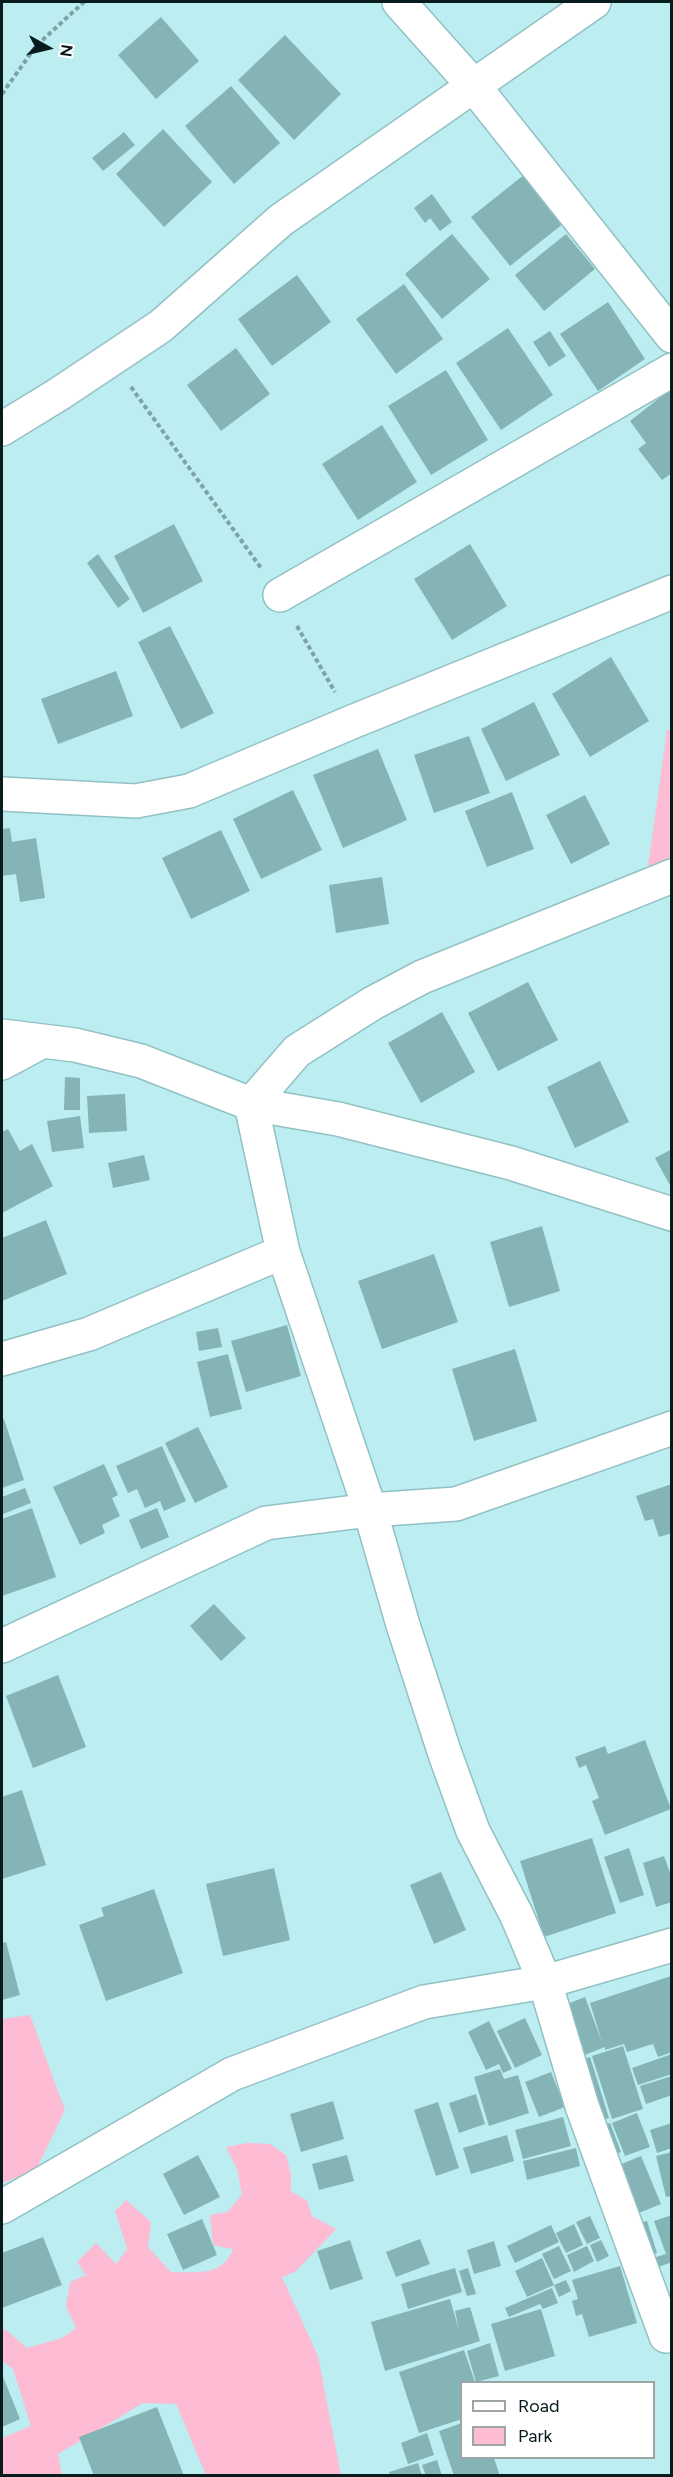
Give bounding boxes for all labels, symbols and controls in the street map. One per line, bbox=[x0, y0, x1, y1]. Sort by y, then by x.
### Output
north arrow bbox=[18, 18, 78, 78]
text: N bbox=[56, 43, 77, 58]
legend bbox=[460, 2381, 655, 2459]
text: Road bbox=[518, 2395, 559, 2417]
text: Park bbox=[518, 2425, 552, 2447]

